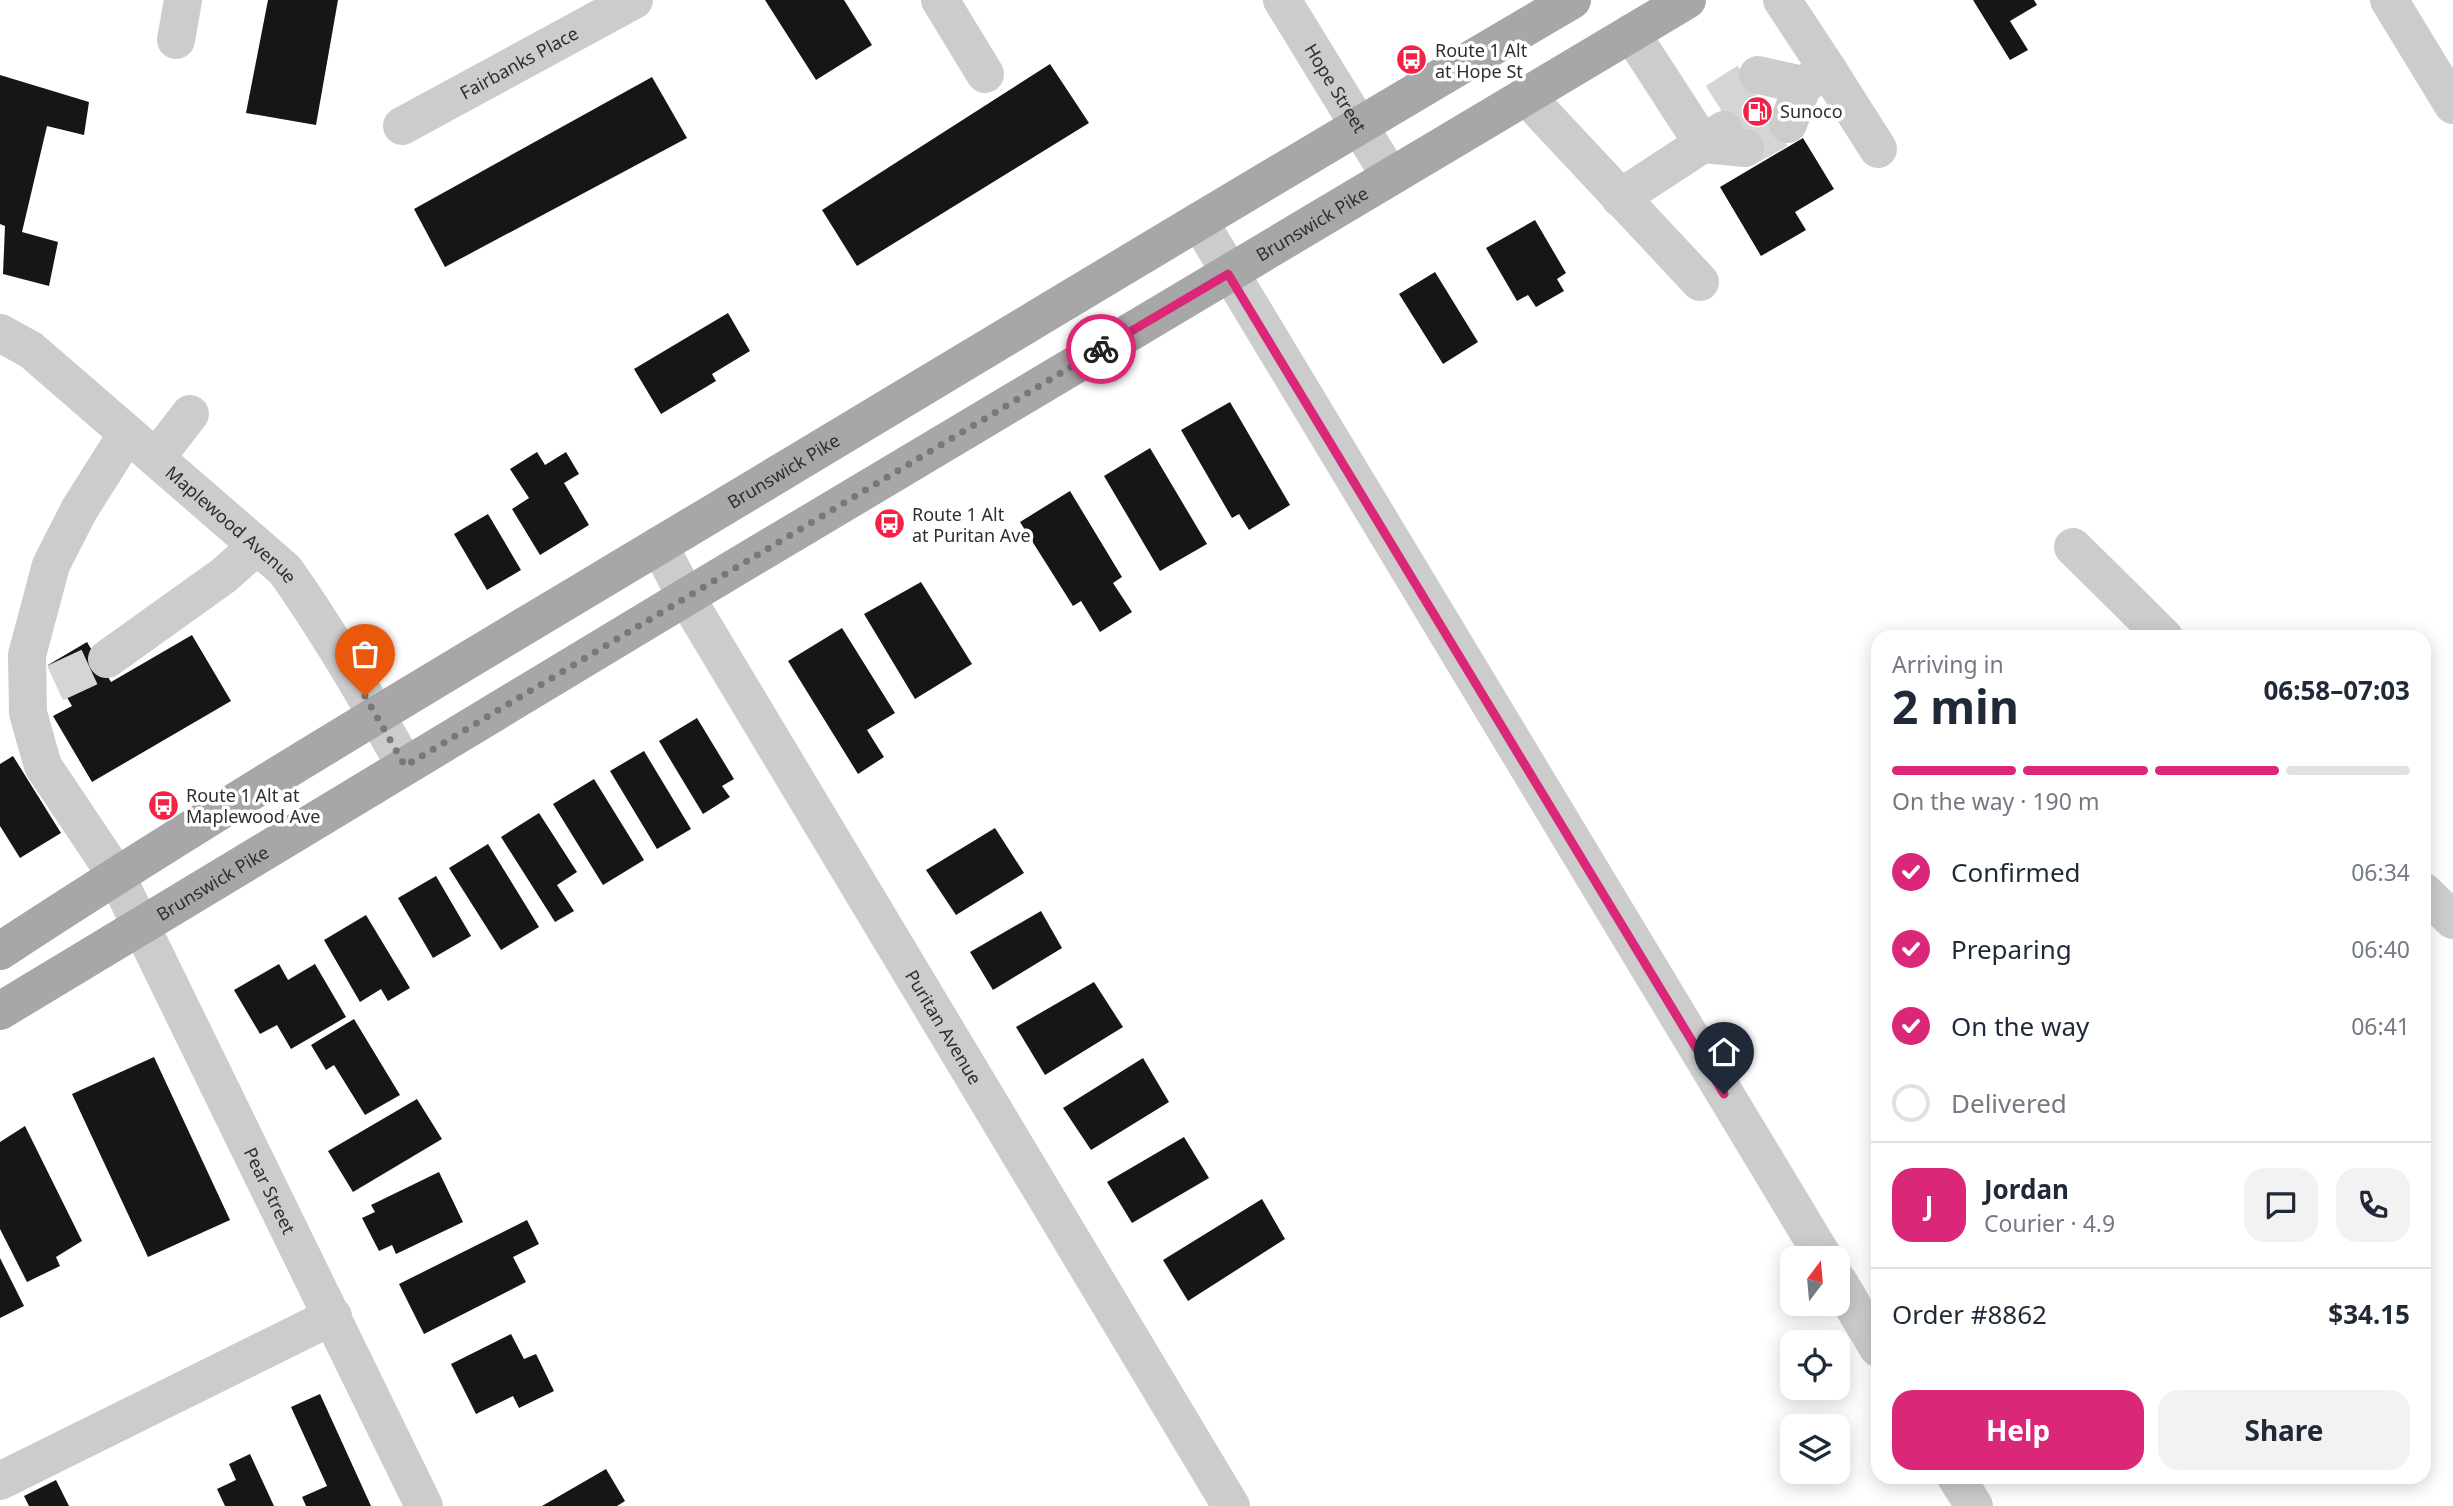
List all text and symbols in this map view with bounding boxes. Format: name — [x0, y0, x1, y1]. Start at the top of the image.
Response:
street label: Fairbanks Place — [455, 21, 582, 104]
place label: Route 1 Alt at Hope St — [1435, 38, 1528, 83]
street label: Hope Street — [1299, 39, 1373, 137]
bus stop icon: Route 1 Alt at Hope St — [1395, 43, 1429, 77]
fuel station icon: Sunoco — [1740, 94, 1774, 128]
place label: Sunoco — [1780, 99, 1843, 123]
street label: Brunswick Pike — [1251, 181, 1373, 267]
courier — [1066, 314, 1136, 384]
icon: bike — [1082, 330, 1120, 368]
street label: Brunswick Pike — [723, 428, 844, 514]
street label: Maplewood Avenue — [161, 460, 302, 588]
place label: Route 1 Alt at Puritan Ave — [912, 502, 1031, 547]
bus stop icon: Route 1 Alt at Puritan Ave — [872, 507, 906, 541]
pin — [335, 624, 395, 696]
icon: bag — [346, 635, 384, 673]
text: Arriving in — [1892, 648, 2004, 680]
text: 06:58–07:03 — [2263, 672, 2410, 708]
text: 2 min — [1892, 675, 2019, 737]
place label: Route 1 Alt at Maplewood Ave — [186, 783, 320, 828]
text: On the way · 190 m — [1892, 785, 2099, 817]
bus stop icon: Route 1 Alt at Maplewood Ave — [146, 788, 180, 822]
street label: Brunswick Pike — [152, 840, 273, 926]
icon: check — [1892, 853, 1930, 891]
text: Confirmed — [1951, 854, 2081, 890]
text: 06:34 — [2351, 856, 2410, 888]
icon: check — [1892, 930, 1930, 968]
text: Preparing — [1951, 931, 2072, 967]
text: 06:40 — [2351, 933, 2410, 965]
street label: Puritan Avenue — [900, 965, 987, 1089]
icon: check — [1892, 1007, 1930, 1045]
text: On the way — [1951, 1008, 2089, 1044]
text: 06:41 — [2351, 1010, 2410, 1042]
pin — [1694, 1022, 1754, 1094]
icon: home — [1705, 1033, 1743, 1071]
text: Delivered — [1951, 1085, 2067, 1121]
street label: Pear Street — [239, 1143, 301, 1238]
button: chat — [2244, 1168, 2318, 1242]
button: phone — [2336, 1168, 2410, 1242]
text: Jordan — [1984, 1171, 2069, 1207]
text: J — [1925, 1187, 1933, 1223]
text: Courier · 4.9 — [1984, 1207, 2115, 1239]
north arrow — [1780, 1246, 1850, 1316]
map controls — [1780, 1246, 1850, 1484]
text: Order #8862 — [1892, 1296, 2047, 1332]
text: $34.15 — [2328, 1296, 2410, 1332]
button: locate — [1780, 1330, 1850, 1400]
button: Help — [1892, 1390, 2144, 1470]
button: Share — [2158, 1390, 2410, 1470]
button: layers — [1780, 1414, 1850, 1484]

